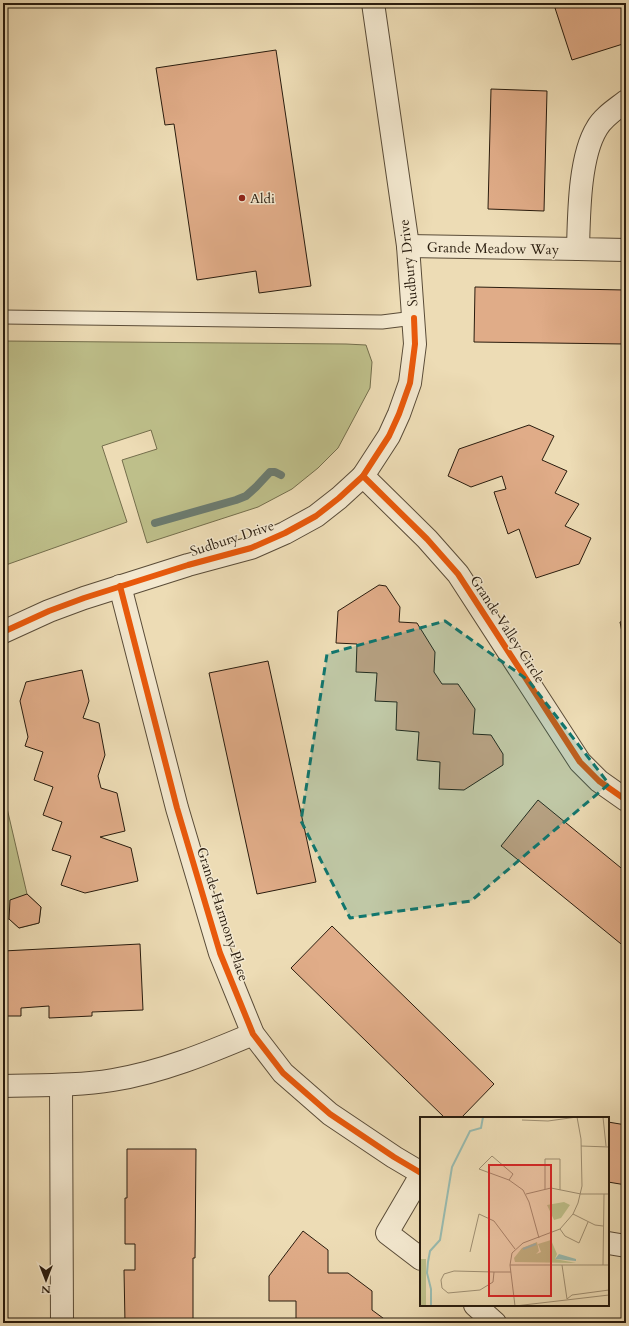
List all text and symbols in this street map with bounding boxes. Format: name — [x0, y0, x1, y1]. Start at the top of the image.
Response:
place label: Aldi — [250, 189, 275, 208]
marker: Aldi — [237, 193, 247, 203]
street label: Sudbury Drive — [394, 218, 423, 307]
street label: Grande Meadow Way — [427, 238, 560, 259]
street label: Sudbury Drive — [188, 516, 277, 561]
street label: Grande Valley Circle — [466, 572, 550, 687]
street label: Grande Harmony Place — [192, 845, 253, 984]
inset map — [420, 1117, 609, 1306]
north arrow — [26, 1260, 66, 1300]
text: N — [41, 1282, 51, 1297]

